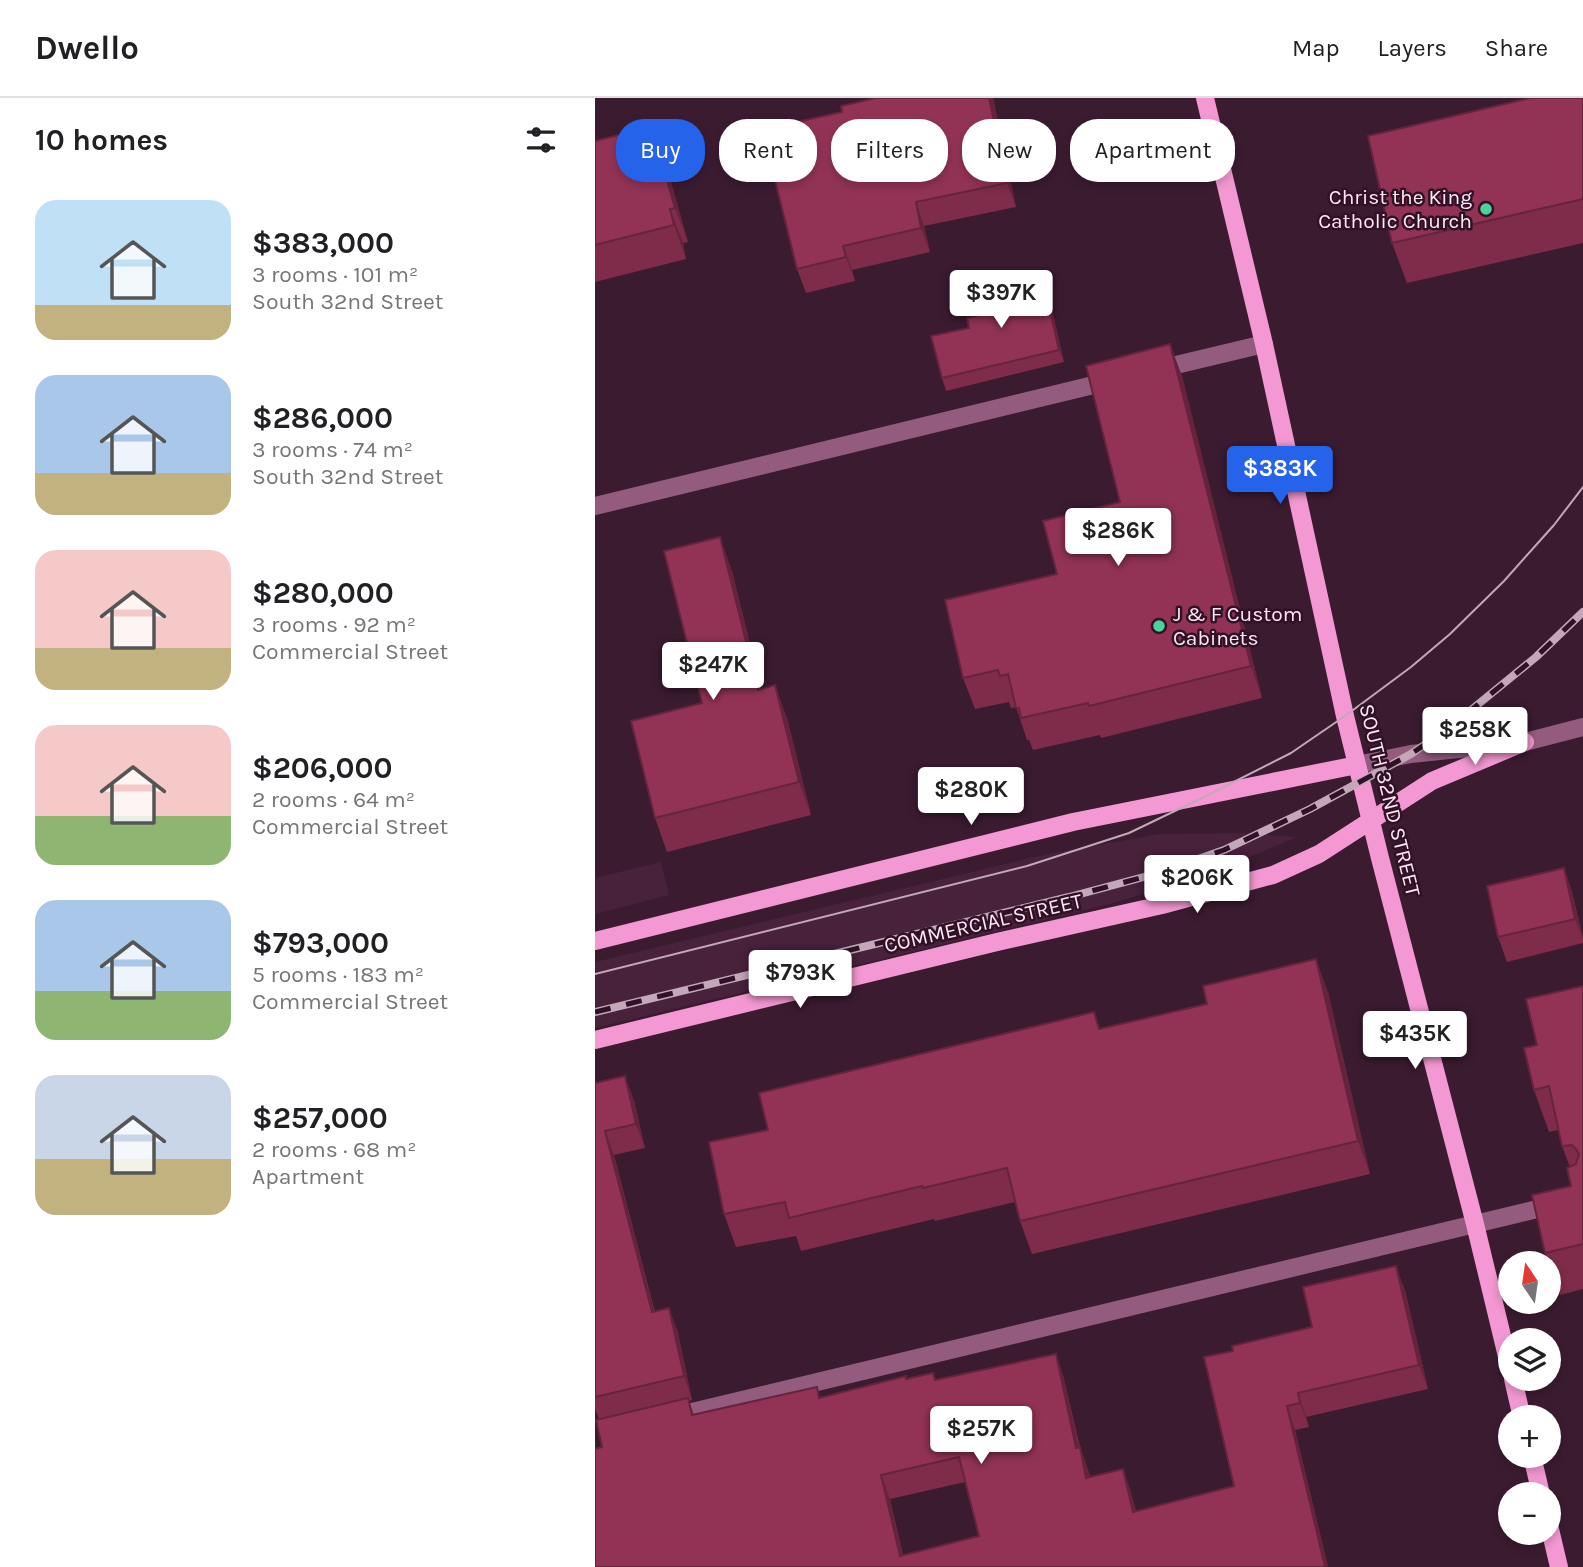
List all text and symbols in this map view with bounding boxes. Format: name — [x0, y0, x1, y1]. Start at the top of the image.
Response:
text: Dwello — [35, 29, 139, 67]
text: Map — [1292, 34, 1340, 62]
text: Layers — [1378, 34, 1447, 62]
text: Share — [1485, 34, 1548, 62]
chip: Buy — [616, 119, 705, 182]
chip: Rent — [719, 119, 817, 182]
chip: Filters — [831, 119, 948, 182]
chip: New — [962, 119, 1056, 182]
chip: Apartment — [1070, 119, 1235, 182]
icon: filters — [522, 121, 560, 159]
text: 10 homes — [35, 122, 168, 158]
place label: Christ the King Catholic Church — [1318, 185, 1472, 233]
marker: Christ the King Catholic Church — [1478, 201, 1494, 217]
text: $383,000 — [252, 225, 394, 261]
icon: home — [91, 228, 175, 312]
text: 3 rooms · 101 m² — [252, 261, 418, 288]
pin: $397K — [952, 271, 1050, 330]
text: $397K — [966, 279, 1036, 306]
text: South 32nd Street — [252, 288, 443, 315]
text: $286,000 — [252, 400, 393, 436]
icon: home — [91, 403, 175, 487]
text: 3 rooms · 74 m² — [252, 436, 413, 463]
pin: $383K — [1231, 446, 1329, 506]
text: $383K — [1243, 455, 1317, 482]
text: South 32nd Street — [252, 463, 443, 490]
pin: $286K — [1069, 508, 1167, 568]
text: $286K — [1081, 517, 1155, 544]
text: $280,000 — [252, 575, 394, 611]
icon: home — [91, 578, 175, 662]
place label: J & F Custom Cabinets — [1173, 602, 1302, 650]
text: 3 rooms · 92 m² — [252, 611, 416, 638]
marker: J & F Custom Cabinets — [1151, 618, 1167, 634]
text: Commercial Street — [252, 638, 448, 665]
pin: $247K — [664, 642, 762, 702]
text: $247K — [678, 651, 748, 678]
street label: SOUTH 32ND STREET — [1354, 701, 1426, 899]
pin: $258K — [1426, 708, 1524, 767]
text: $258K — [1438, 716, 1512, 743]
text: $206,000 — [252, 750, 393, 786]
icon: home — [91, 753, 175, 837]
pin: $280K — [922, 768, 1020, 827]
text: $280K — [934, 776, 1008, 803]
text: 2 rooms · 64 m² — [252, 786, 415, 813]
text: Commercial Street — [252, 813, 448, 840]
pin: $206K — [1148, 856, 1246, 915]
text: $206K — [1160, 864, 1234, 891]
street label: COMMERCIAL STREET — [882, 888, 1085, 957]
text: $793,000 — [252, 925, 389, 961]
icon: home — [91, 928, 175, 1012]
pin: $793K — [751, 950, 849, 1010]
text: $793K — [765, 959, 835, 986]
text: 5 rooms · 183 m² — [252, 961, 424, 988]
text: Commercial Street — [252, 988, 448, 1015]
pin: $435K — [1366, 1012, 1464, 1071]
text: $435K — [1379, 1020, 1451, 1047]
text: $257,000 — [252, 1100, 388, 1136]
icon: home — [91, 1103, 175, 1187]
text: 2 rooms · 68 m² — [252, 1136, 416, 1163]
text: Apartment — [252, 1163, 364, 1190]
north arrow — [1498, 1251, 1561, 1314]
map controls — [1498, 1251, 1561, 1545]
button: layers — [1498, 1328, 1561, 1391]
button: + — [1498, 1405, 1561, 1468]
pin: $257K — [932, 1406, 1030, 1466]
text: $257K — [946, 1415, 1016, 1442]
button: − — [1498, 1482, 1561, 1545]

